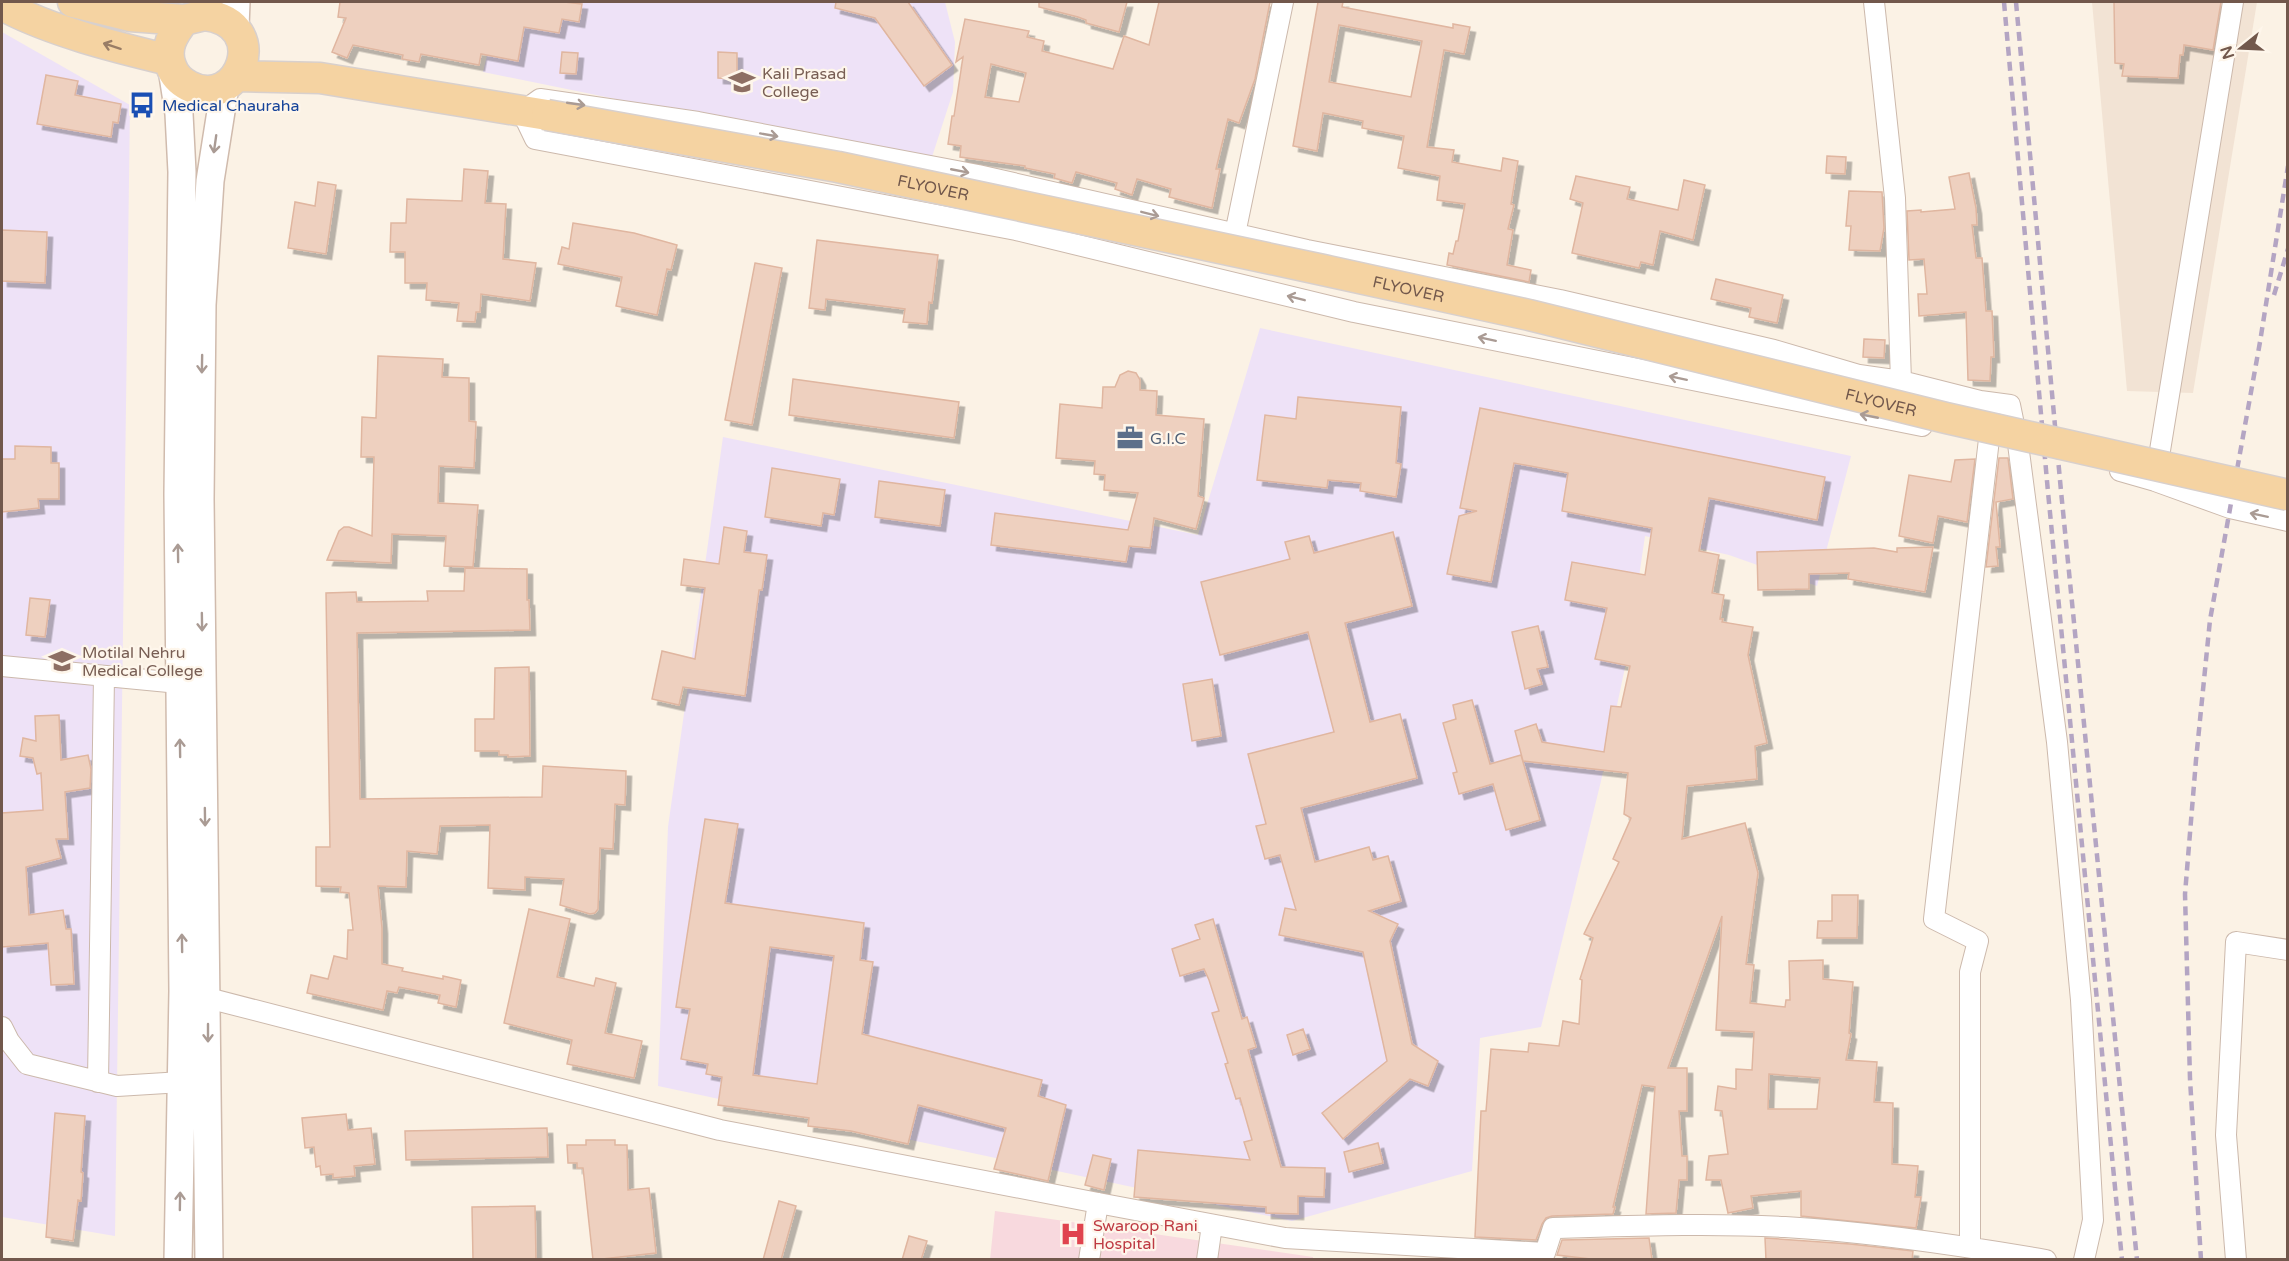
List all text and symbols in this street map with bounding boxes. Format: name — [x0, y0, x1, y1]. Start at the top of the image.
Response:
north arrow — [2211, 18, 2271, 78]
one-way arrow — [103, 39, 122, 50]
text: N — [2216, 43, 2239, 62]
place label: Kali Prasad College — [762, 64, 846, 102]
school or university icon: Kali Prasad College — [727, 67, 757, 97]
bus stop icon: Medical Chauraha — [127, 90, 157, 120]
place label: Medical Chauraha — [162, 96, 299, 116]
one-way arrow — [566, 99, 585, 110]
one-way arrow — [758, 130, 778, 141]
one-way arrow — [210, 134, 221, 153]
one-way arrow — [950, 166, 970, 177]
street label: FLYOVER — [895, 171, 971, 206]
one-way arrow — [1141, 208, 1160, 220]
street label: FLYOVER — [1371, 272, 1446, 307]
one-way arrow — [1287, 292, 1307, 303]
one-way arrow — [1478, 333, 1497, 344]
one-way arrow — [196, 353, 207, 373]
one-way arrow — [1669, 372, 1688, 383]
street label: FLYOVER — [1843, 385, 1919, 421]
one-way arrow — [1860, 410, 1880, 421]
office icon: G.I.C — [1115, 423, 1145, 453]
place label: G.I.C — [1150, 429, 1186, 449]
one-way arrow — [2250, 508, 2269, 520]
one-way arrow — [172, 544, 184, 564]
one-way arrow — [196, 611, 207, 631]
place label: Motilal Nehru Medical College — [82, 643, 203, 681]
school or university icon: Motilal Nehru Medical College — [47, 646, 77, 676]
one-way arrow — [174, 739, 186, 759]
one-way arrow — [199, 806, 211, 826]
one-way arrow — [177, 934, 188, 954]
one-way arrow — [202, 1022, 214, 1042]
one-way arrow — [174, 1192, 185, 1212]
place label: Swaroop Rani Hospital — [1093, 1216, 1198, 1254]
hospital icon: Swaroop Rani Hospital — [1058, 1219, 1088, 1249]

